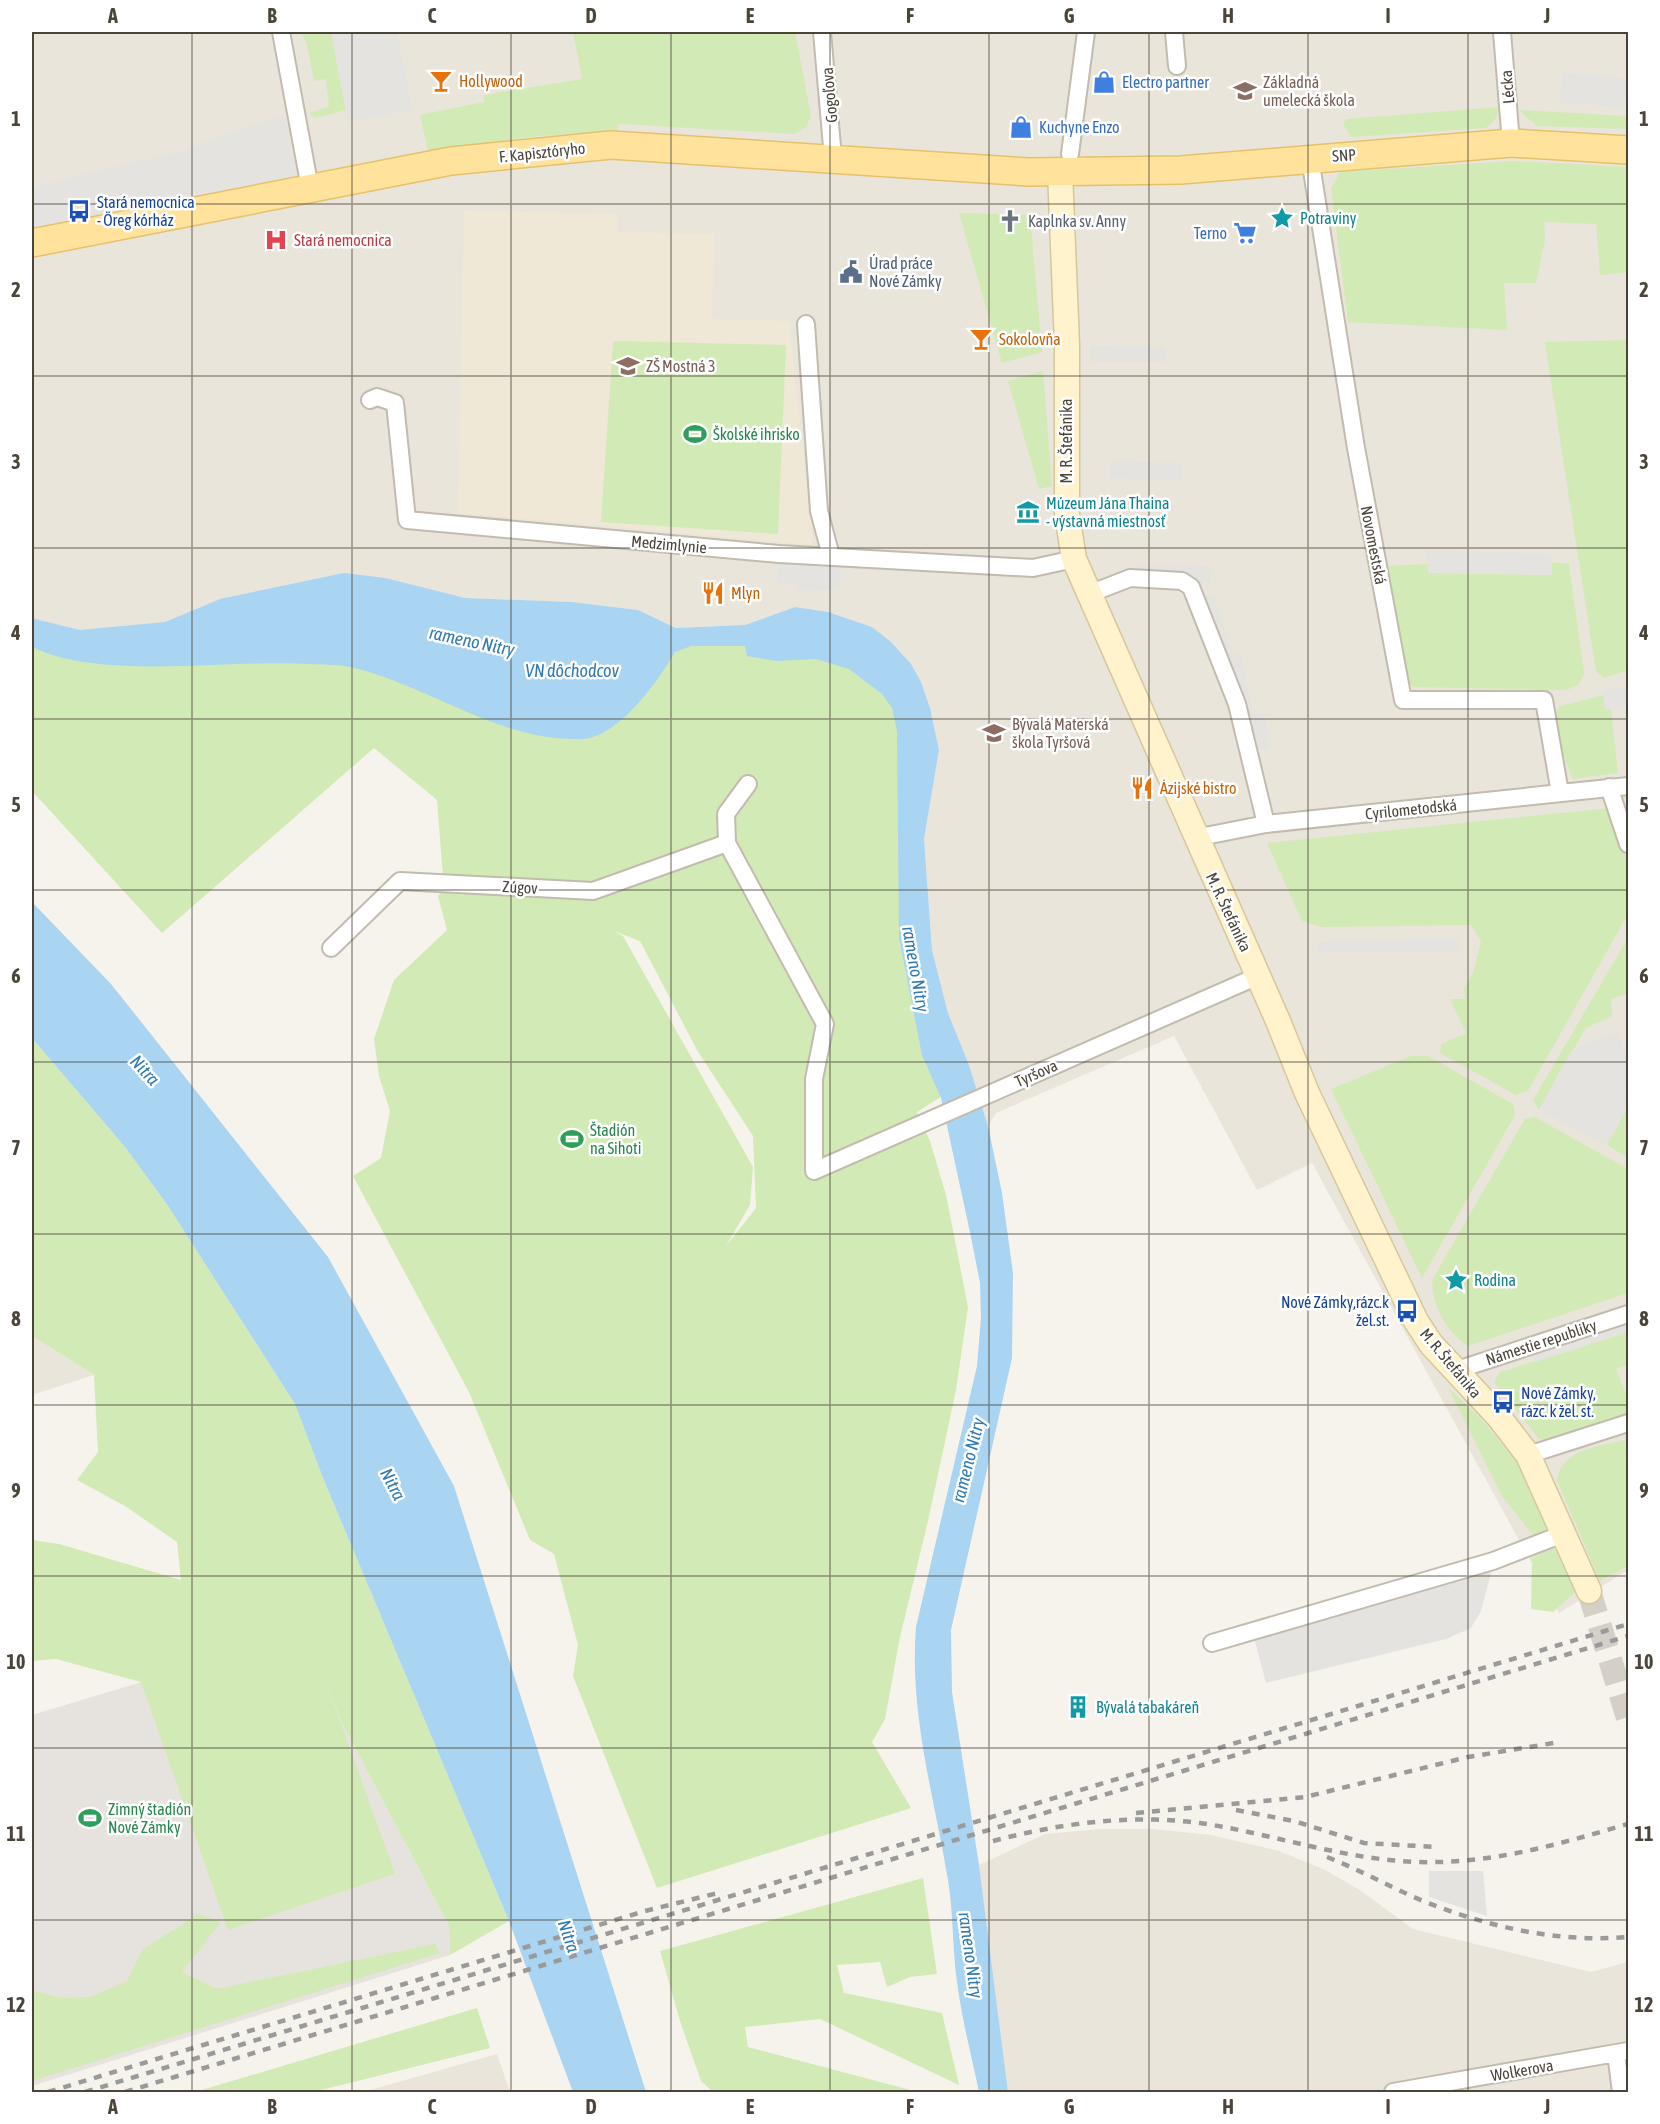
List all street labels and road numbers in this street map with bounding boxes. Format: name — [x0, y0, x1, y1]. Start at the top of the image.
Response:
street label: Gogoľova — [818, 66, 841, 123]
street label: Lécka — [1497, 69, 1517, 105]
street label: F. Kapisztóryho — [498, 139, 586, 166]
street label: SNP — [1331, 145, 1357, 165]
street label: M. R. Štefánika — [1057, 398, 1075, 484]
street label: Novomestská — [1358, 504, 1390, 586]
street label: Medzimlynie — [630, 532, 708, 557]
street label: Cyrilometodská — [1364, 795, 1458, 824]
street label: M. R. Štefánika — [1203, 870, 1255, 954]
street label: Zúgov — [502, 877, 539, 898]
street label: Tyršova — [1012, 1056, 1060, 1091]
street label: Námestie republiky — [1483, 1315, 1599, 1369]
street label: M. R. Štefánika — [1417, 1325, 1485, 1401]
street label: Wolkerova — [1490, 2056, 1554, 2084]

